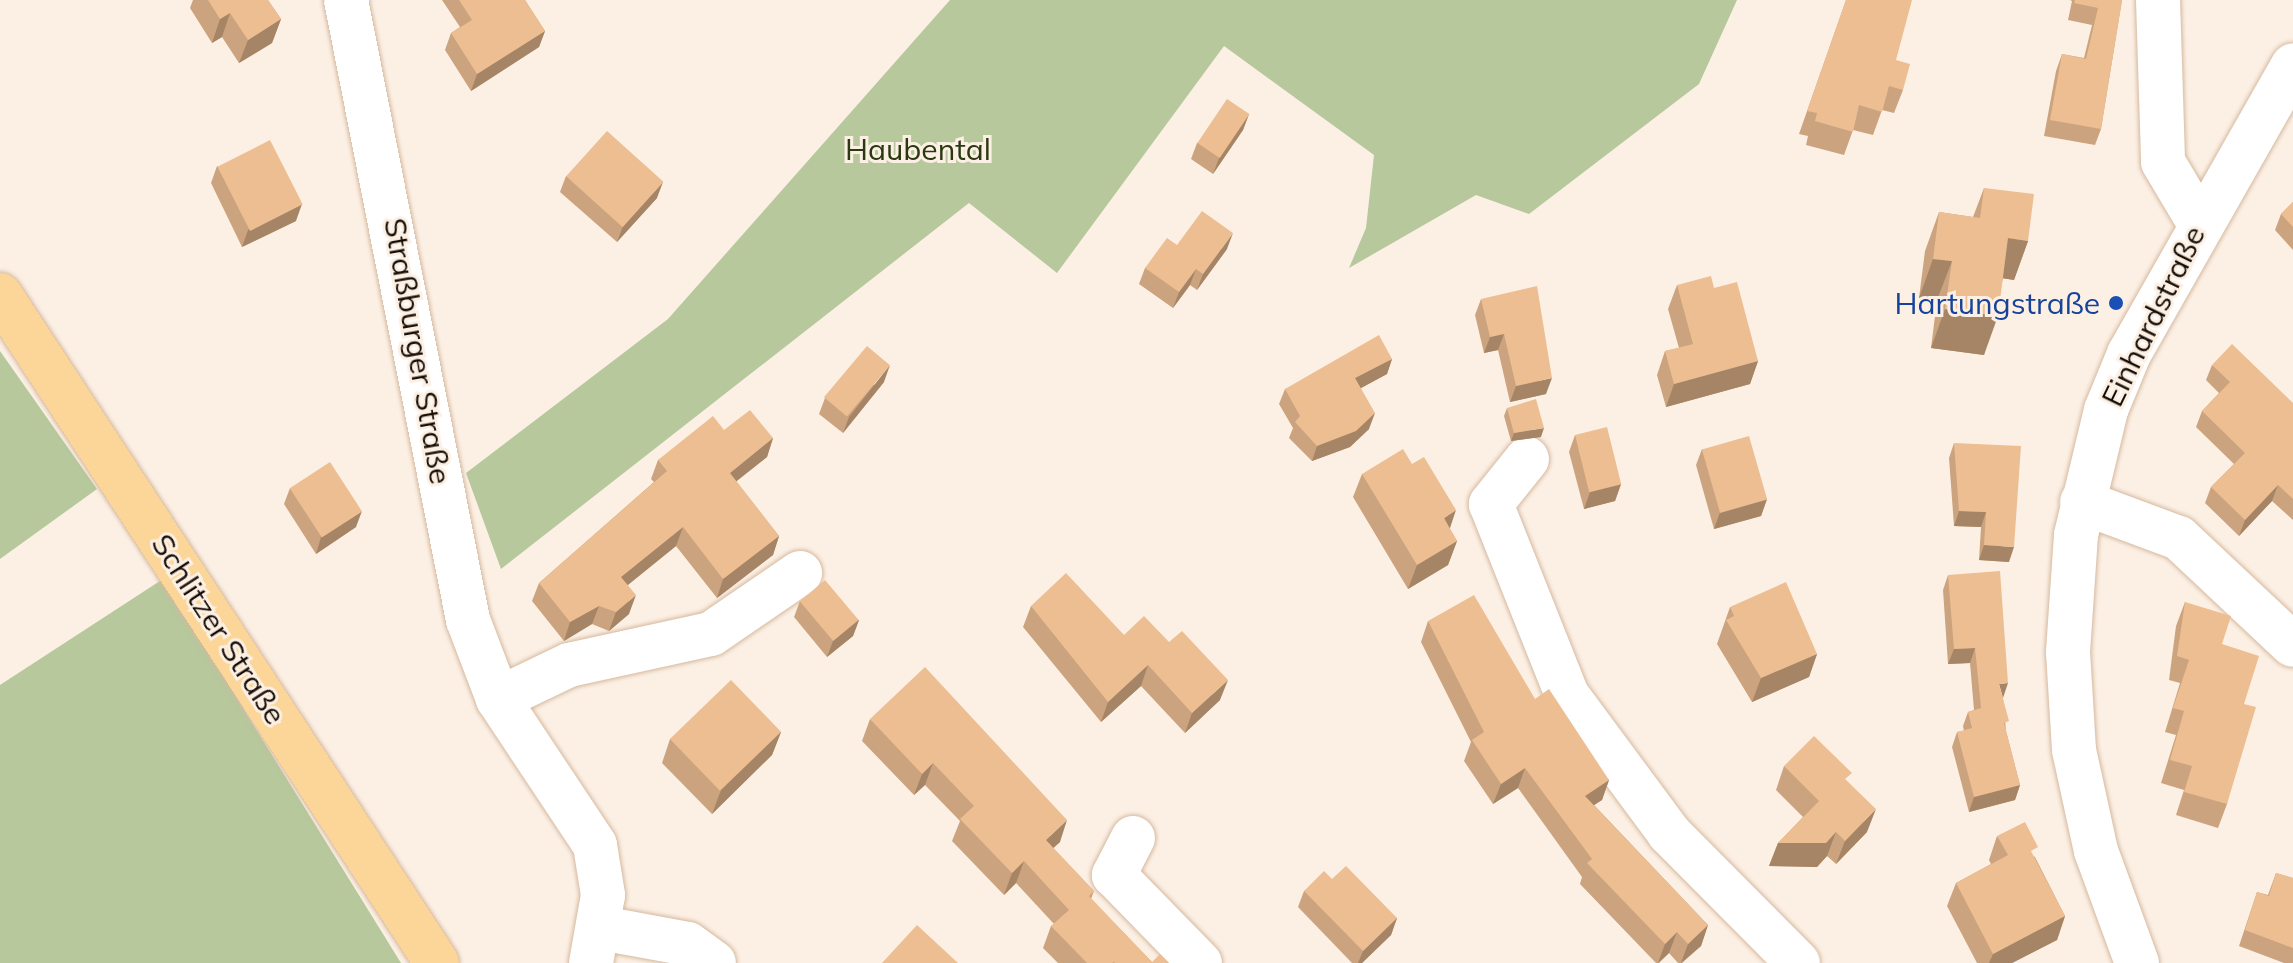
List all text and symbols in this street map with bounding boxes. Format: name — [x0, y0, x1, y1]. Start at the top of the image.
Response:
park label: Haubental — [845, 131, 991, 167]
street label: Straßburger Straße — [377, 215, 459, 487]
street label: Einhardstraße — [2094, 220, 2212, 412]
place label: Hartungstraße — [1895, 285, 2100, 321]
marker: Hartungstraße — [2107, 294, 2125, 312]
street label: Schlitzer Straße — [144, 527, 294, 731]

